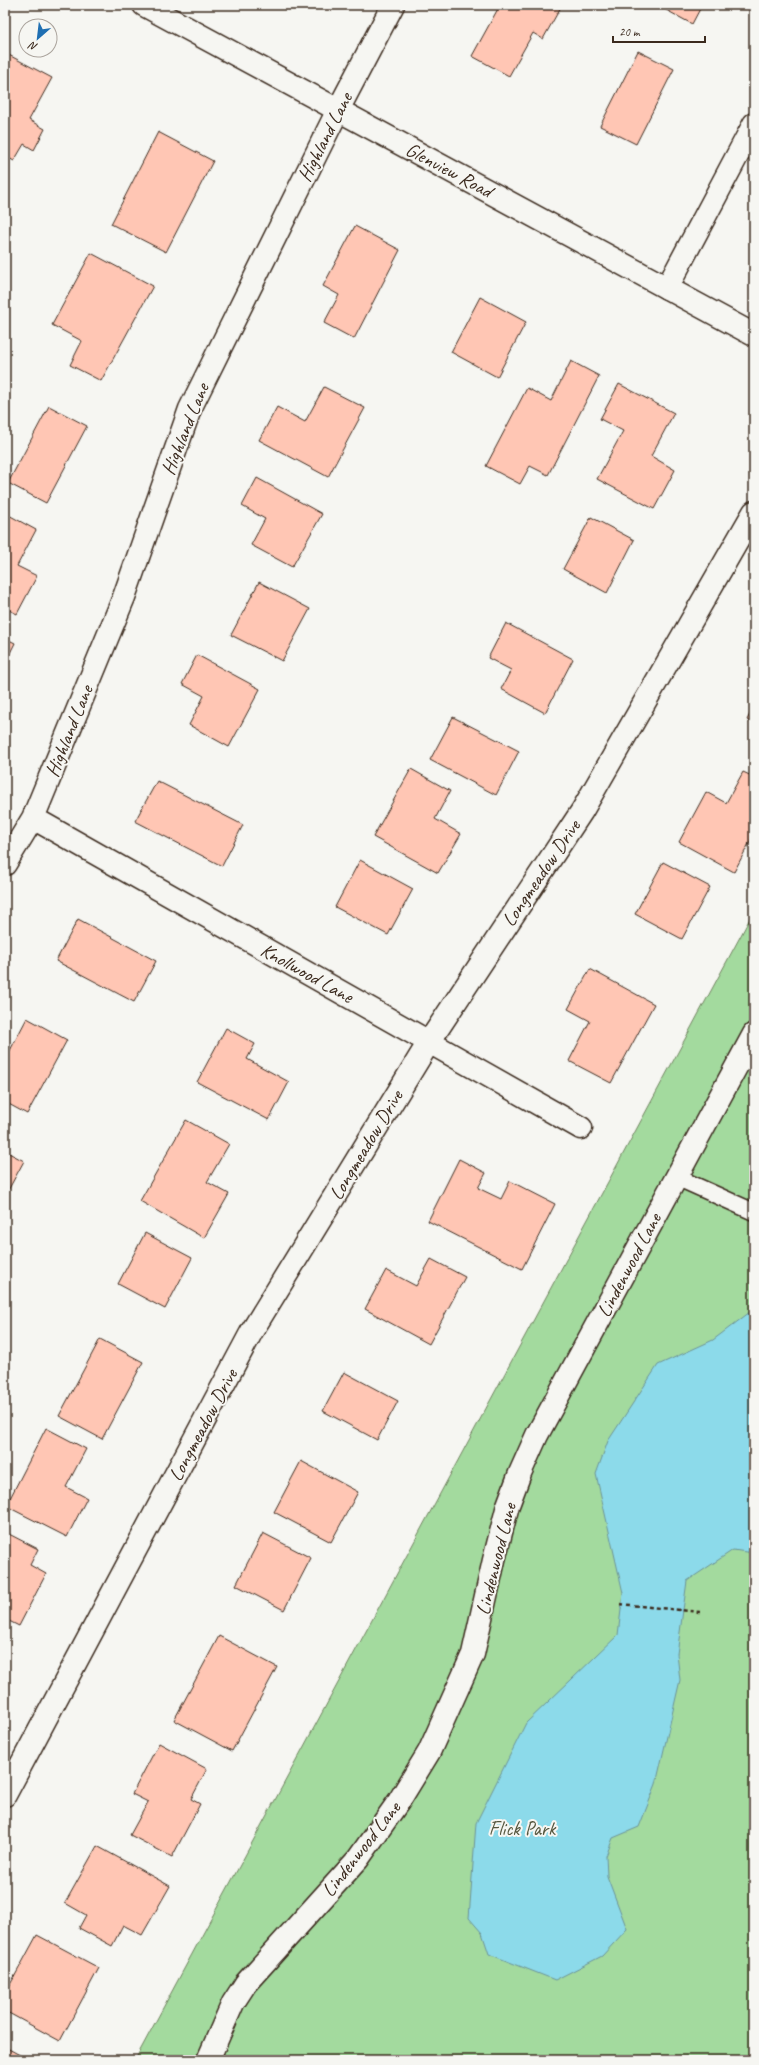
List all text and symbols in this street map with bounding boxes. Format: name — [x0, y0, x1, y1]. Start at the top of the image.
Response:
north arrow — [18, 18, 58, 58]
scale bar — [613, 18, 705, 44]
text: 20 m — [619, 24, 641, 40]
text: N — [25, 38, 40, 55]
street label: Highland Lane — [292, 87, 359, 186]
street label: Glenview Road — [401, 137, 499, 205]
street label: Highland Lane — [155, 378, 215, 479]
street label: Highland Lane — [39, 680, 99, 781]
street label: Longmeadow Drive — [496, 814, 587, 931]
street label: Knollwood Lane — [256, 937, 359, 1009]
street label: Longmeadow Drive — [324, 1084, 409, 1204]
street label: Lindenwood Lane — [591, 1207, 668, 1321]
street label: Longmeadow Drive — [163, 1363, 244, 1485]
street label: Lindenwood Lane — [470, 1499, 522, 1617]
street label: Lindenwood Lane — [316, 1795, 407, 1902]
park label: Flick Park — [489, 1816, 557, 1841]

